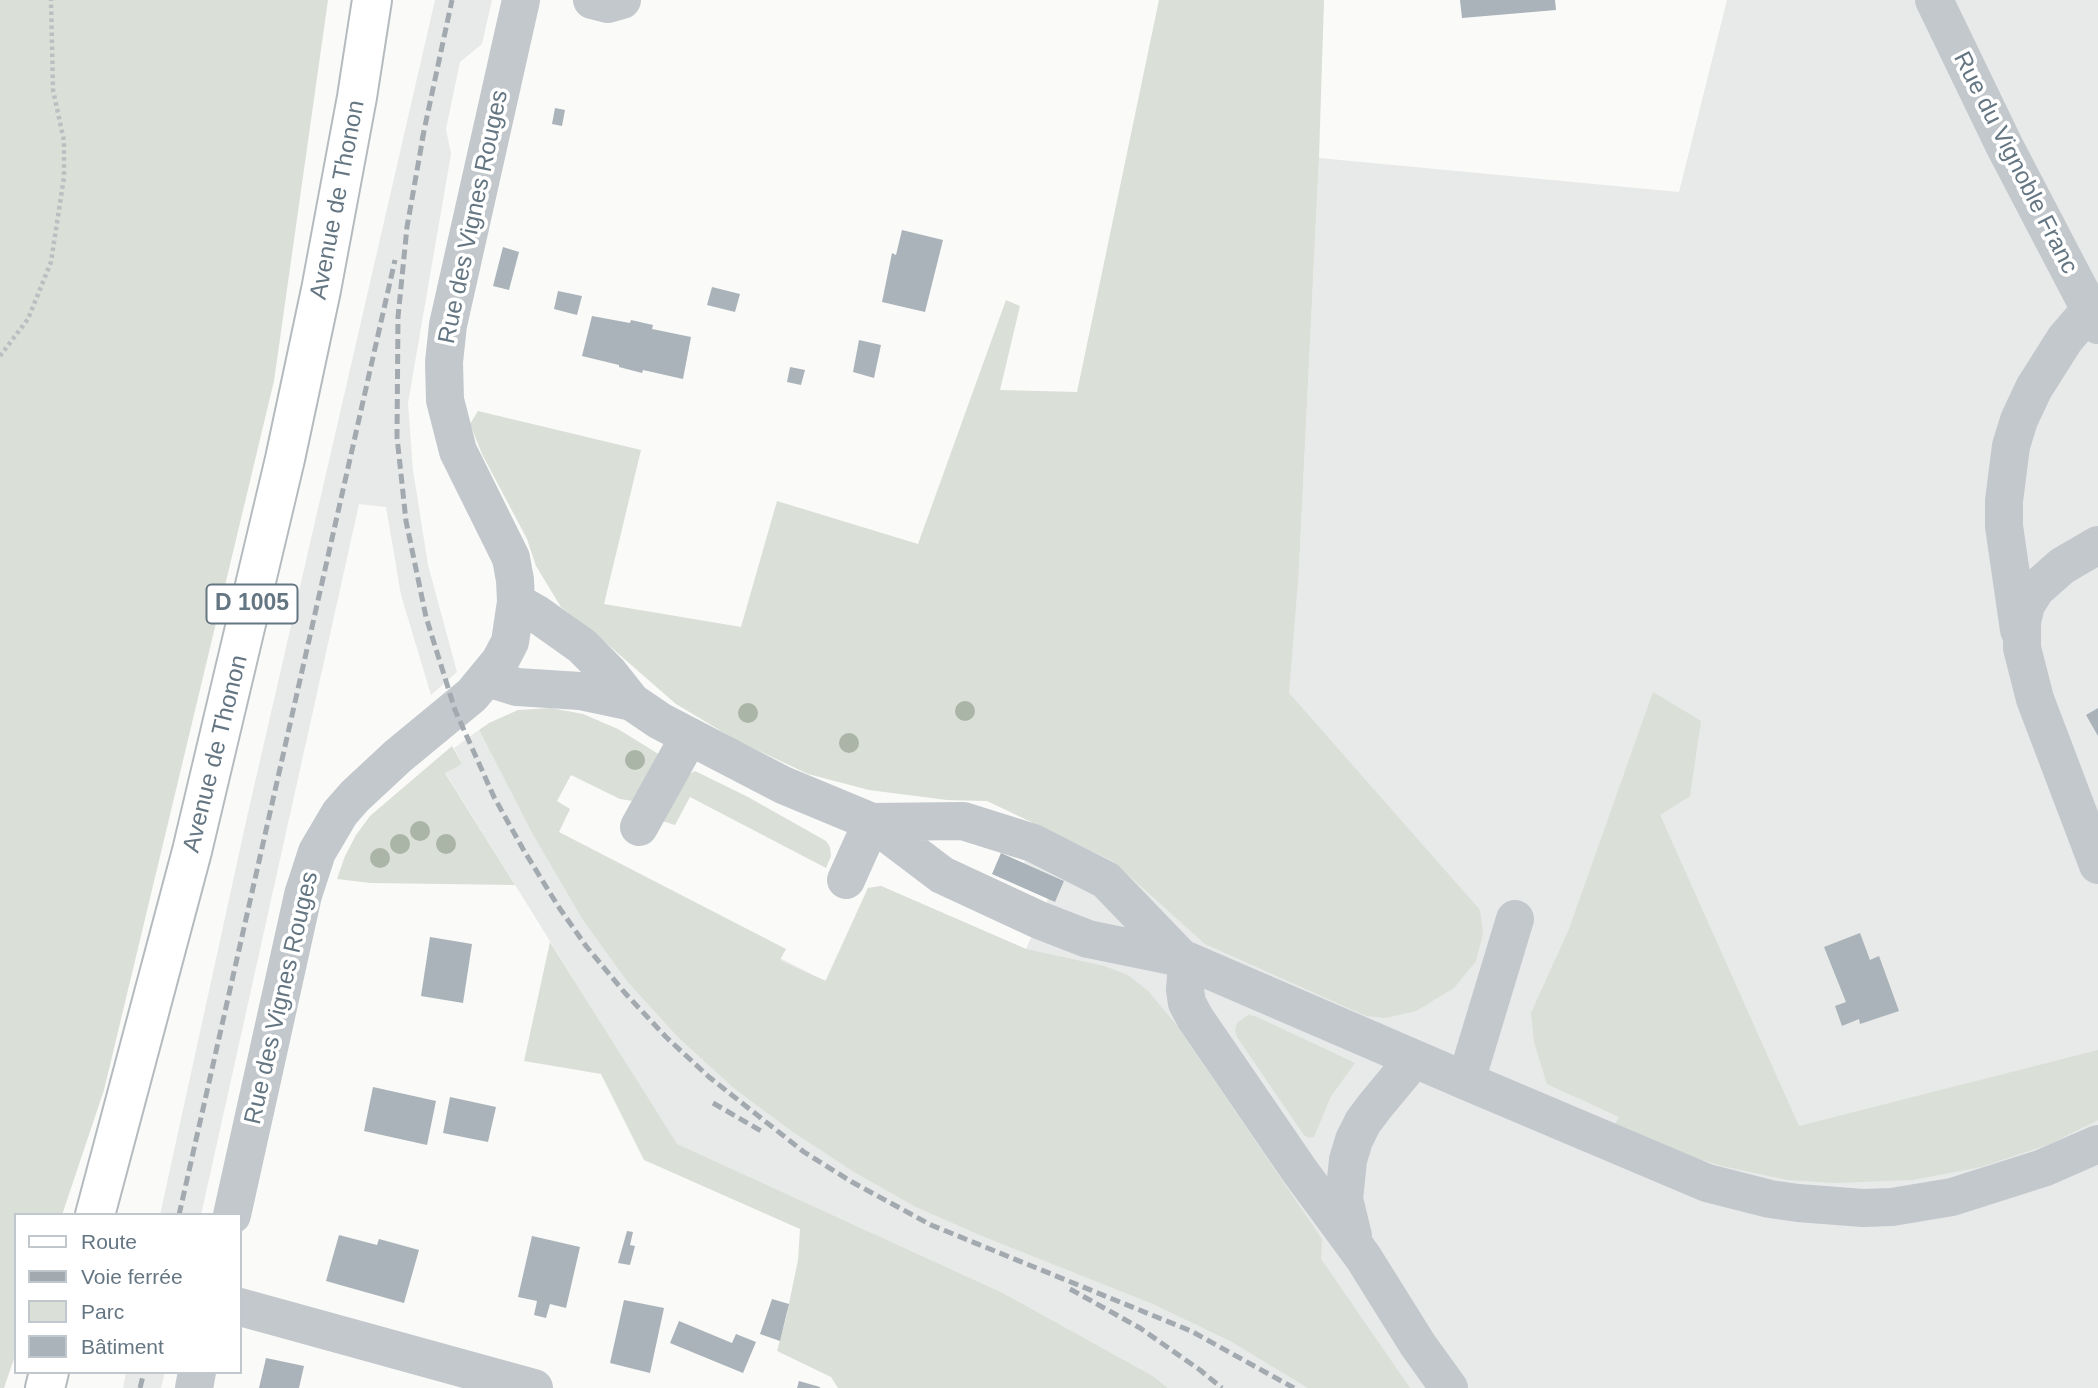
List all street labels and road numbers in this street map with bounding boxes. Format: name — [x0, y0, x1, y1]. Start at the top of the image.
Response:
street label: Rue du Vignoble Franc — [1947, 47, 2083, 279]
street label: Rue des Vignes Rouges — [433, 88, 515, 346]
street label: Avenue de Thonon — [305, 98, 371, 302]
road number: D 1005 — [206, 584, 298, 624]
street label: Avenue de Thonon — [178, 652, 254, 856]
street label: Rue des Vignes Rouges — [239, 869, 325, 1127]

